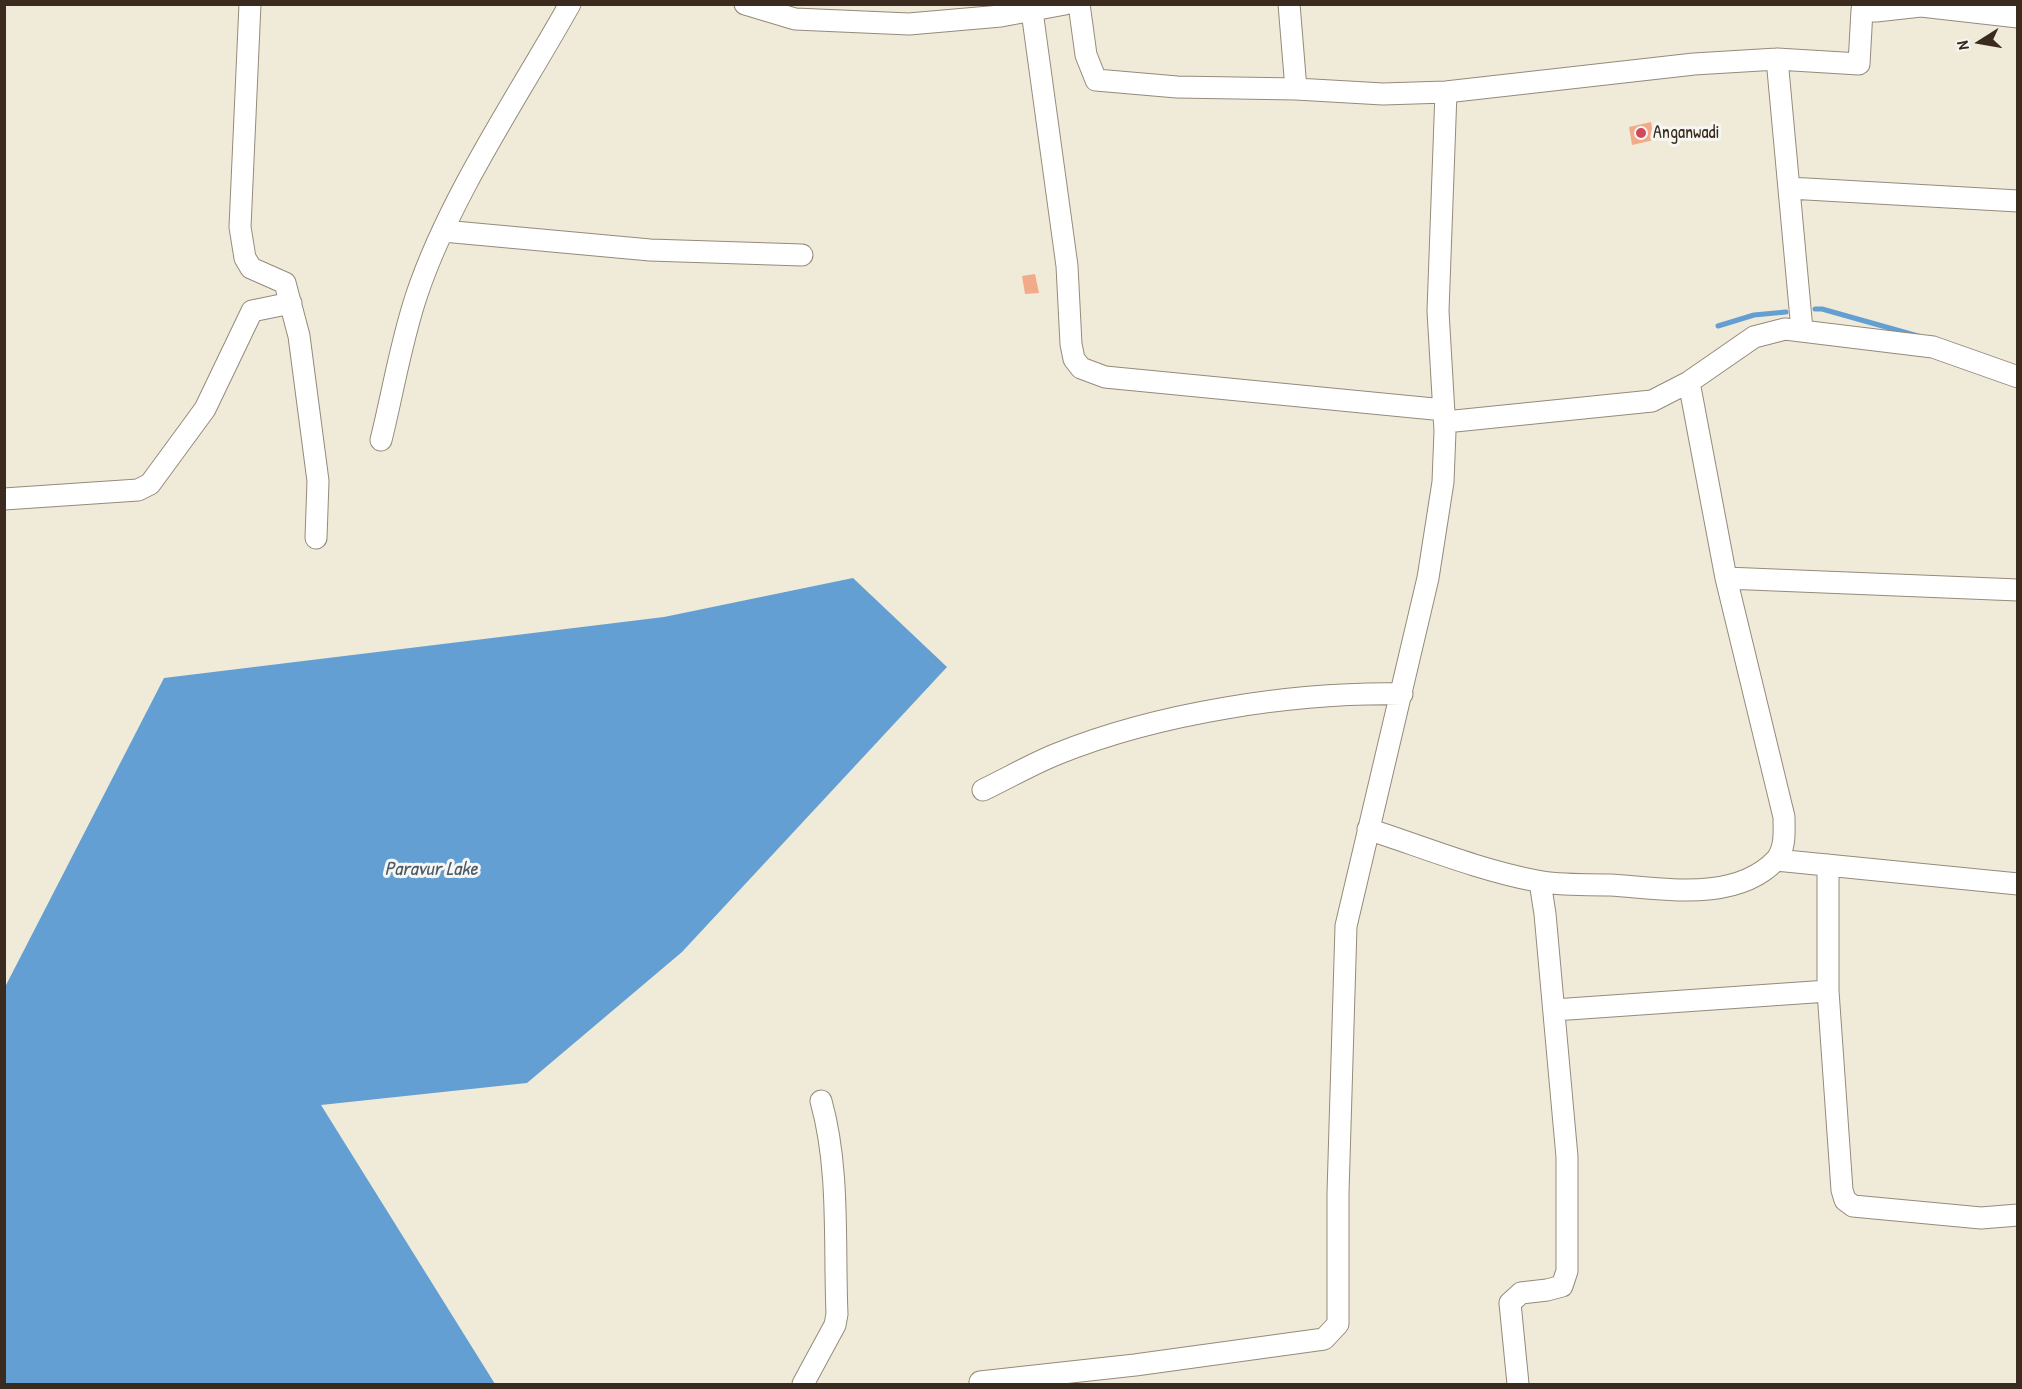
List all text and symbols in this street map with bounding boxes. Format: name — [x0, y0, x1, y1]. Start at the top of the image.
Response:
north arrow — [1950, 12, 2010, 72]
text: N — [1951, 39, 1974, 52]
place label: Anganwadi — [1653, 122, 1720, 144]
marker: Anganwadi — [1634, 126, 1648, 140]
water label: Paravur Lake — [385, 858, 477, 882]

